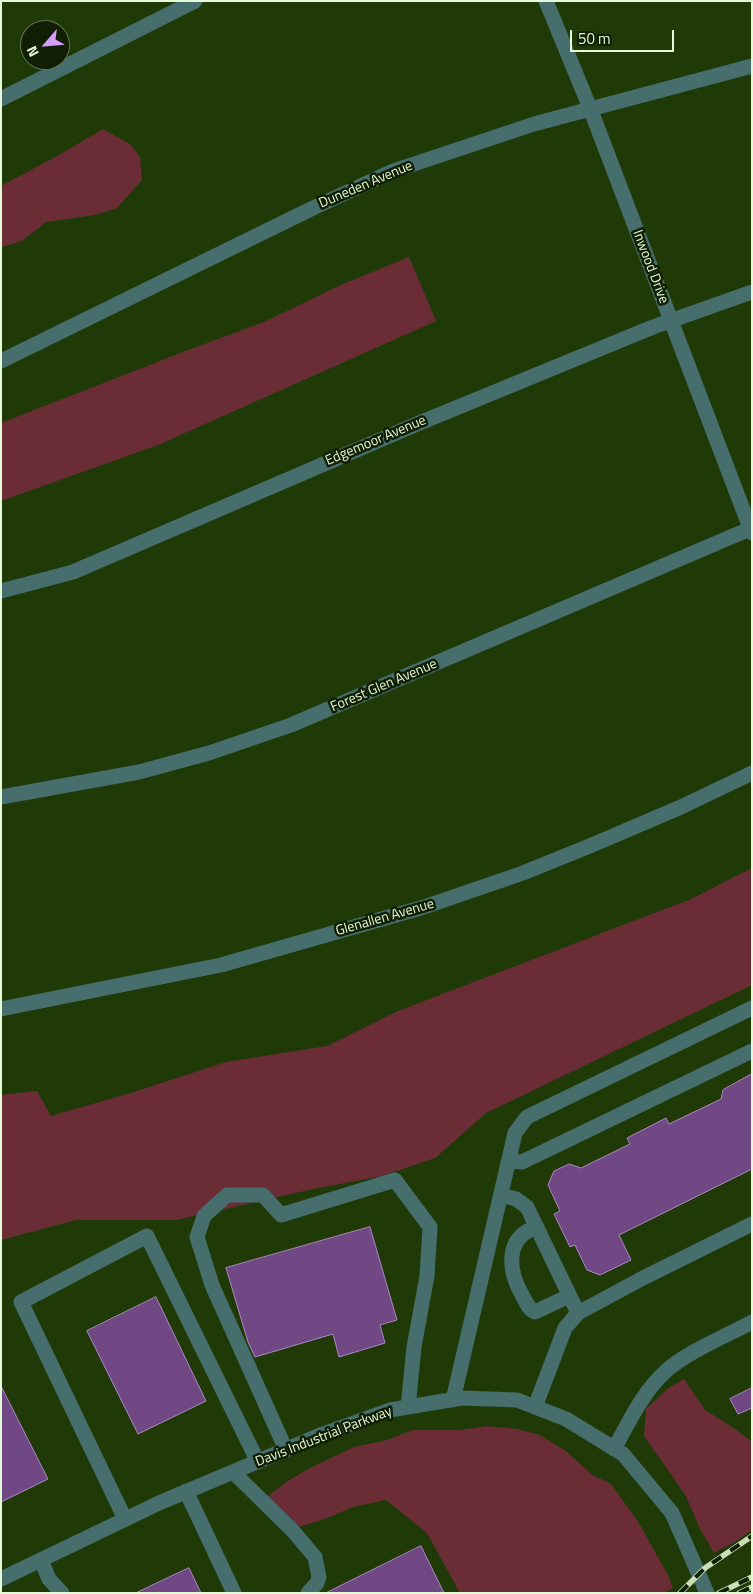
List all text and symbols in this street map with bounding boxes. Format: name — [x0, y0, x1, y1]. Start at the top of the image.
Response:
north arrow — [20, 20, 70, 70]
scale bar — [573, 20, 677, 52]
text: 50 m — [578, 27, 611, 50]
text: N — [21, 43, 44, 61]
street label: Duneden Avenue — [317, 158, 415, 212]
street label: Inwood Drive — [628, 228, 672, 306]
street label: Edgemoor Avenue — [323, 412, 429, 470]
street label: Forest Glen Avenue — [328, 656, 440, 716]
street label: Glenallen Avenue — [334, 896, 436, 940]
street label: Davis Industrial Parkway — [253, 1403, 395, 1471]

